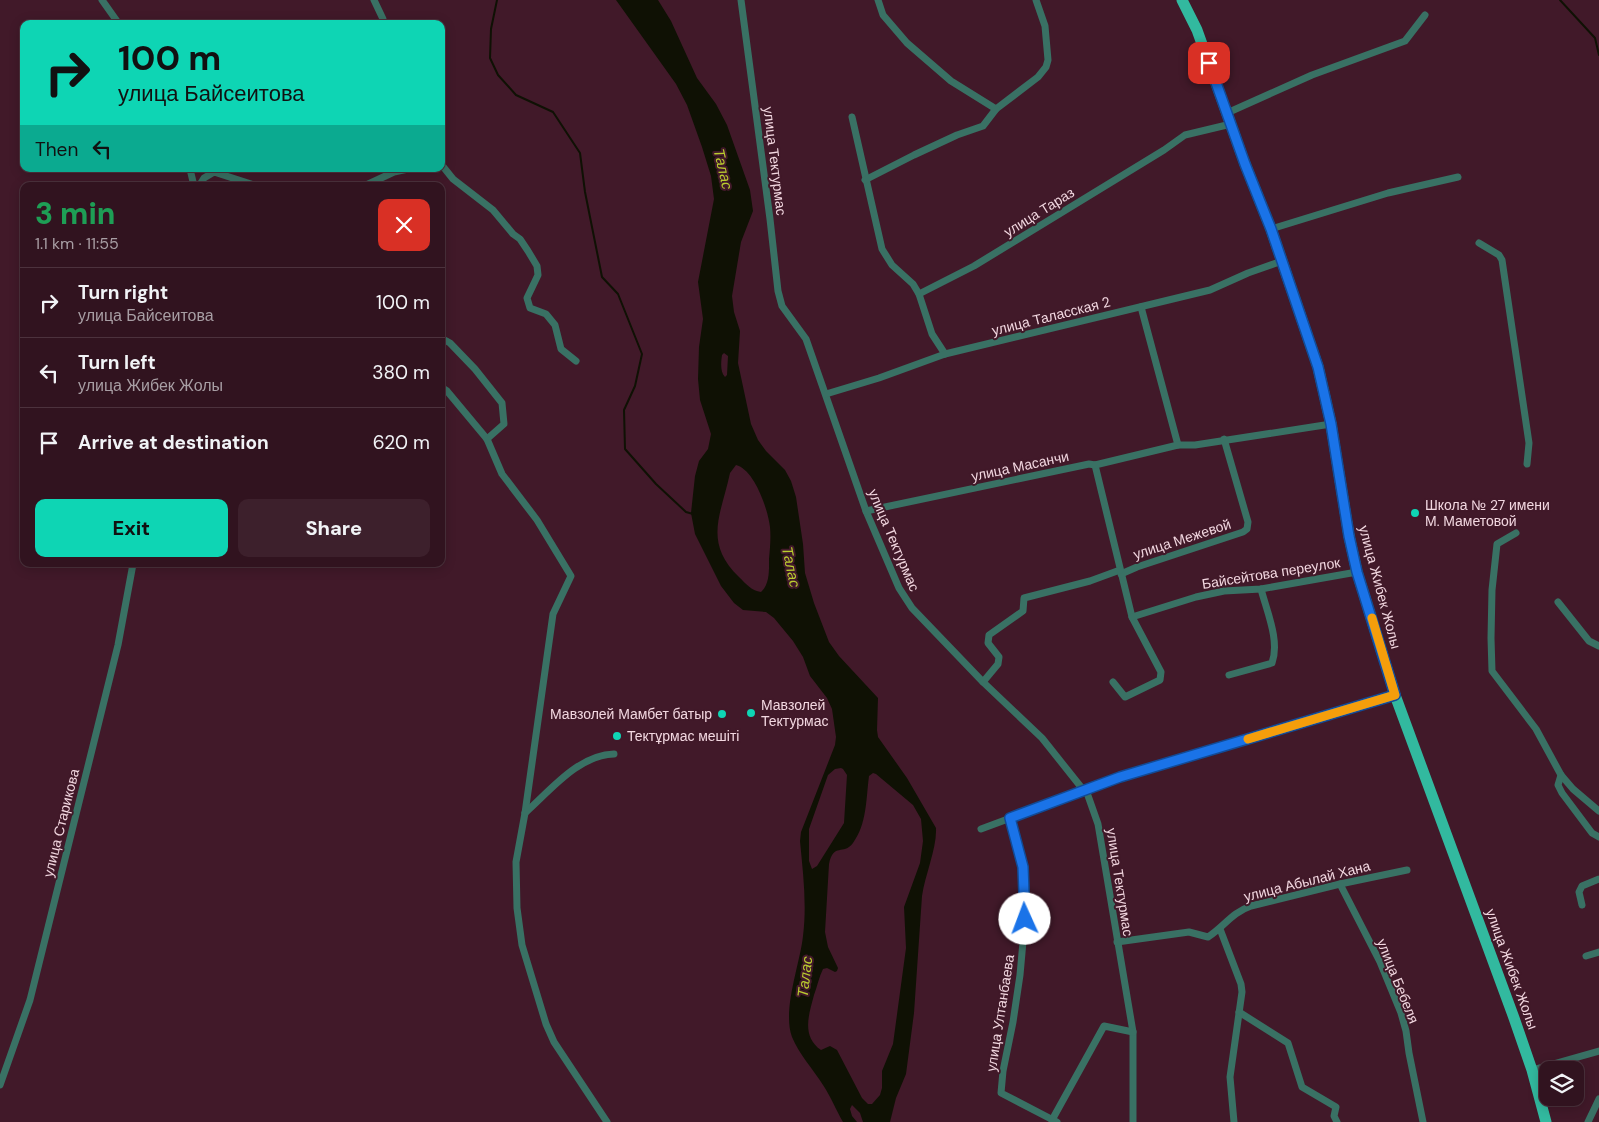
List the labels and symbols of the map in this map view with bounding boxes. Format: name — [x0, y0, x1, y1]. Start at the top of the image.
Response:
pin — [1188, 42, 1230, 84]
street label: улица Тектурмас — [759, 105, 791, 217]
water label: Талас — [709, 147, 738, 192]
street label: улица Тараз — [1000, 183, 1078, 241]
street label: улица Таласская 2 — [990, 293, 1112, 339]
street label: улица Масанчи — [969, 447, 1071, 485]
street label: улица Тектурмас — [864, 486, 924, 594]
place label: Школа № 27 имени М. Маметовой — [1425, 496, 1550, 530]
marker: Школа № 27 имени М. Маметовой — [1409, 507, 1421, 519]
street label: улица Межевой — [1131, 515, 1233, 563]
street label: улица Жибек Жолы — [1355, 523, 1405, 651]
water label: Талас — [777, 545, 805, 590]
street label: Байсейтова переулок — [1200, 553, 1342, 593]
place label: Мавзолей Тектурмас — [761, 696, 828, 730]
place label: Мавзолей Мамбет батыр — [550, 705, 712, 723]
marker: Мавзолей Тектурмас — [745, 707, 757, 719]
marker: Мавзолей Мамбет батыр — [716, 708, 728, 720]
place label: Тектұрмас мешіті — [627, 727, 739, 745]
marker: Тектұрмас мешіті — [611, 730, 623, 742]
street label: улица Старикова — [39, 767, 83, 879]
street label: улица Тектурмас — [1103, 826, 1137, 938]
street label: улица Абылай Хана — [1242, 857, 1372, 905]
position arrow — [998, 892, 1050, 944]
street label: улица Жибек Жолы — [1482, 906, 1542, 1032]
street label: улица Бебеля — [1373, 936, 1423, 1026]
street label: улица Ултанбаева — [982, 953, 1018, 1073]
water label: Талас — [793, 955, 818, 999]

